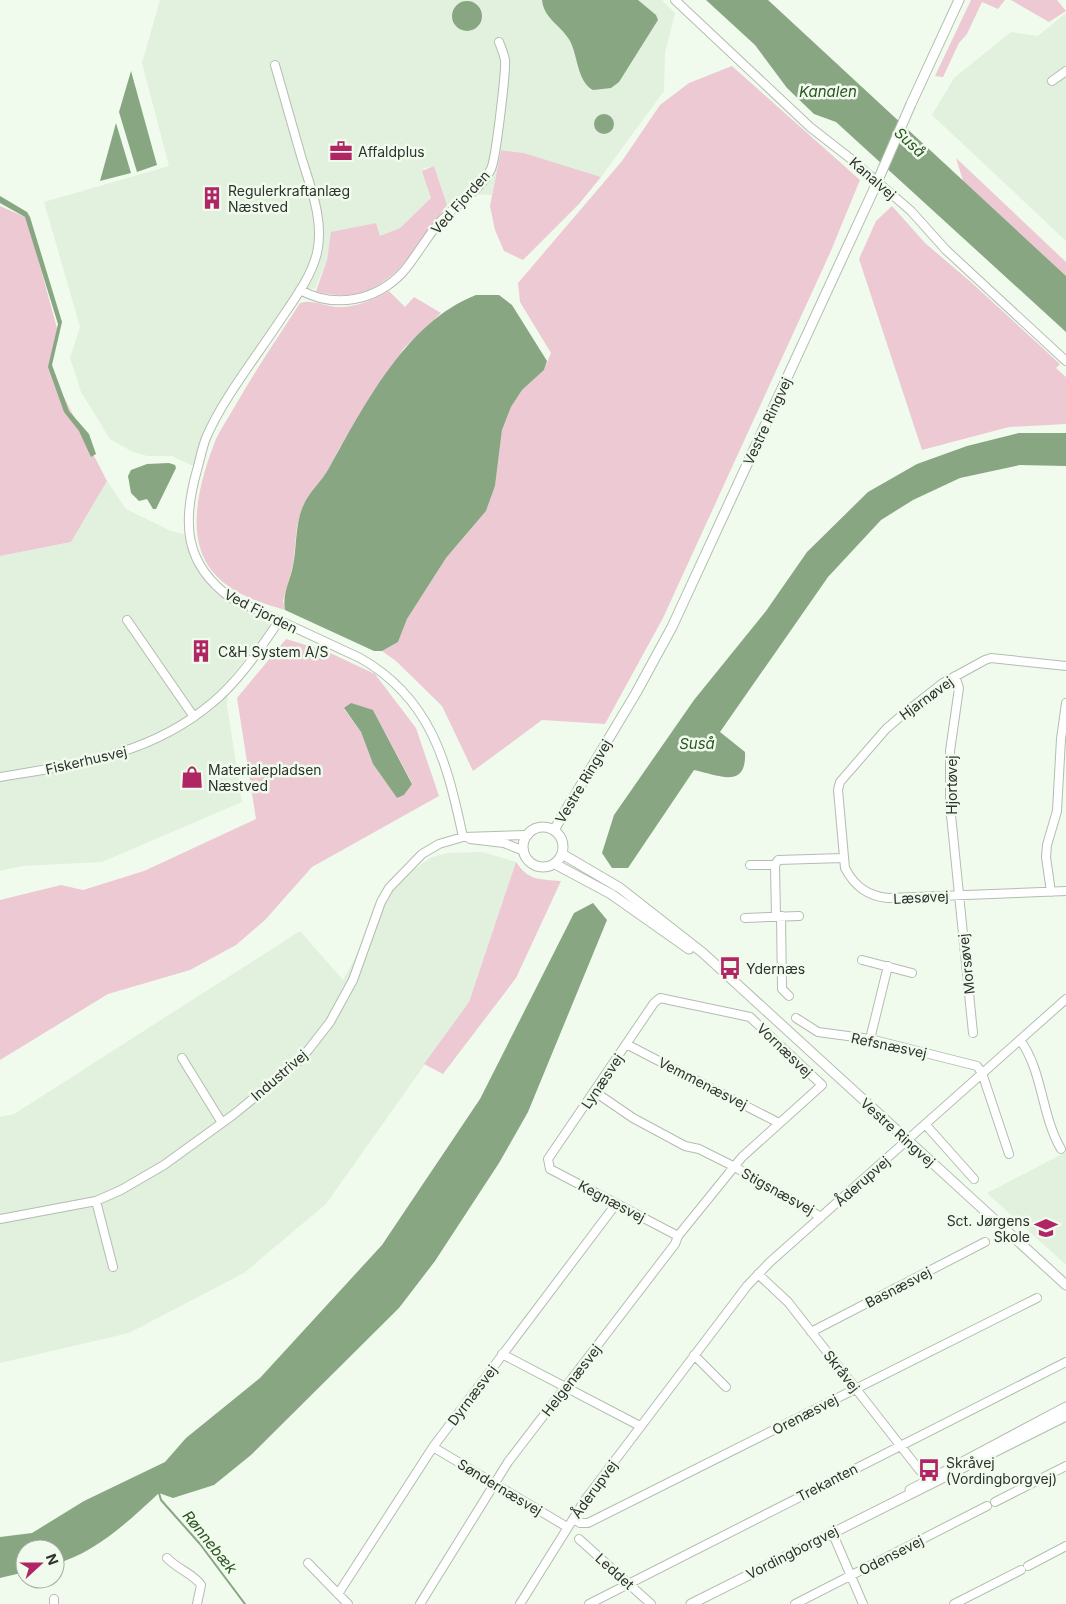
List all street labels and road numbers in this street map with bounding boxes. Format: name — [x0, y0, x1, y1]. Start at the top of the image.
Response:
street label: Kanalvej — [846, 153, 900, 203]
street label: Ved Fjorden — [427, 167, 493, 237]
street label: Vestre Ringvej — [739, 375, 795, 467]
street label: Ved Fjorden — [222, 585, 300, 637]
street label: Hjarnøvej — [896, 673, 956, 723]
street label: Vestre Ringvej — [551, 736, 615, 826]
street label: Fiskerhusvej — [44, 742, 128, 778]
street label: Hjortøvej — [943, 755, 960, 815]
street label: Læsøvej — [893, 887, 949, 907]
street label: Morsøvej — [954, 933, 978, 995]
street label: Vornæsvej — [754, 1019, 816, 1081]
street label: Refsnæsvej — [850, 1029, 928, 1061]
street label: Industrivej — [247, 1046, 311, 1104]
street label: Lynæsvej — [577, 1050, 627, 1112]
street label: Vemmenæsvej — [656, 1053, 750, 1113]
street label: Vestre Ringvej — [857, 1094, 939, 1170]
street label: Åderupvej — [830, 1152, 893, 1210]
street label: Stigsnæsvej — [739, 1164, 817, 1218]
street label: Kegnæsvej — [576, 1176, 648, 1226]
street label: Basnæsvej — [862, 1263, 934, 1311]
street label: Helgenæsvej — [538, 1341, 604, 1419]
street label: Skråvej — [820, 1347, 864, 1395]
street label: Dyrnæsvej — [444, 1361, 500, 1429]
street label: Orenæsvej — [769, 1390, 841, 1438]
street label: Søndernæsvej — [455, 1455, 545, 1519]
street label: Åderupvej — [567, 1456, 621, 1521]
street label: Trekanten — [794, 1459, 860, 1505]
street label: Vordingborgvej — [743, 1522, 841, 1582]
street label: Odensevej — [856, 1532, 926, 1578]
street label: Leddet — [592, 1549, 638, 1593]

